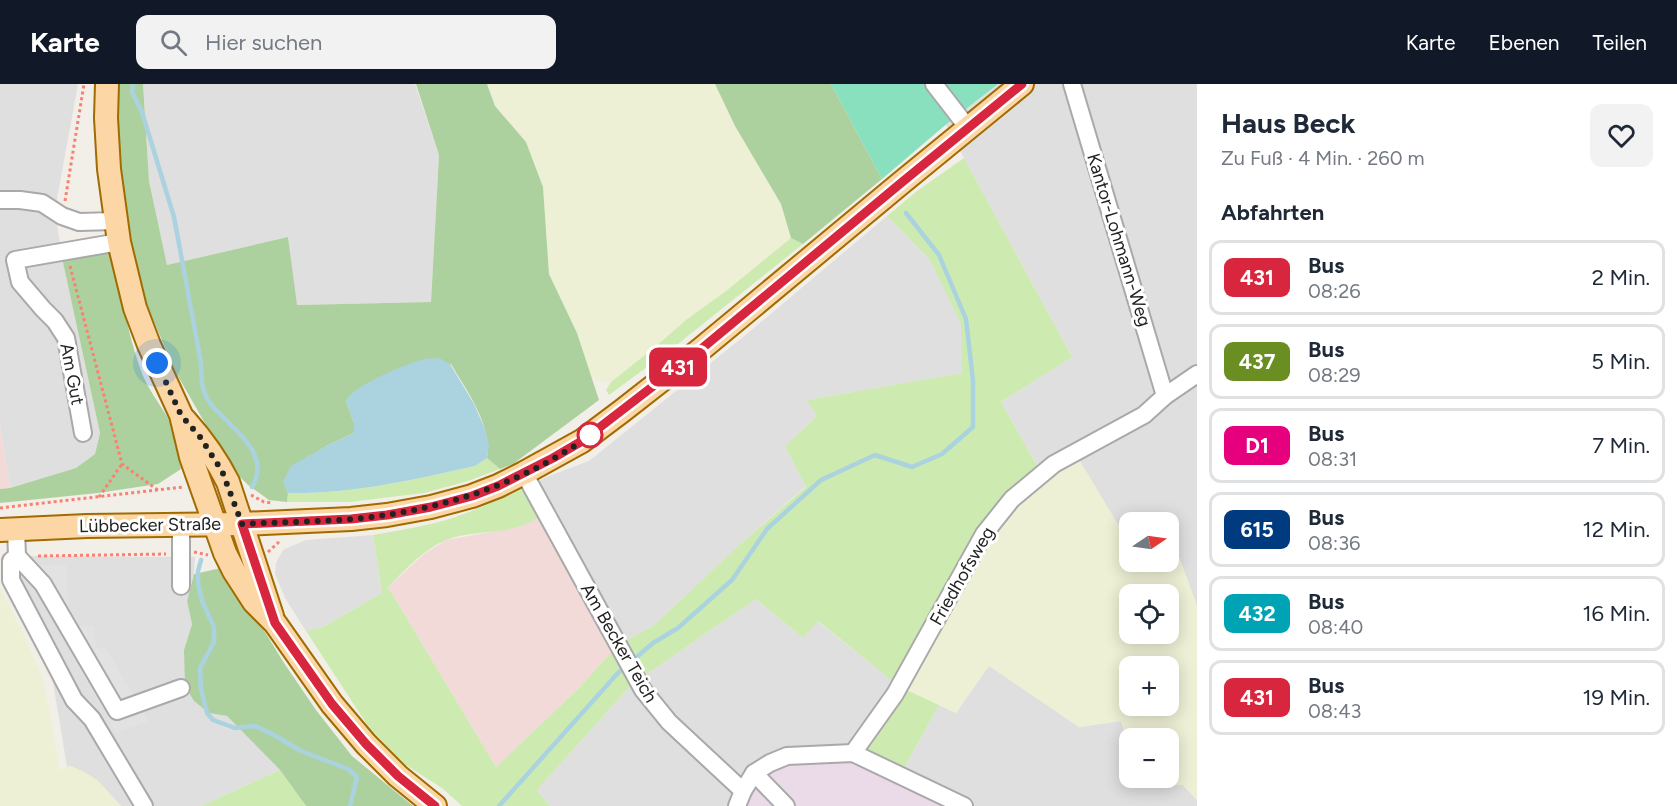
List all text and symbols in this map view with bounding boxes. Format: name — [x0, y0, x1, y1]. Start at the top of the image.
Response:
search box — [136, 15, 556, 69]
text: Karte — [30, 25, 100, 59]
icon: search — [157, 26, 190, 59]
text: Hier suchen — [205, 29, 322, 56]
text: Karte — [1406, 30, 1455, 55]
text: Ebenen — [1488, 30, 1560, 55]
text: Teilen — [1593, 30, 1647, 55]
button: heart — [1590, 104, 1653, 167]
text: Haus Beck — [1221, 106, 1356, 140]
text: Zu Fuß · 4 Min. · 260 m — [1221, 146, 1424, 170]
street label: Kantor-Lohmann-Weg — [1082, 151, 1156, 329]
text: Abfahrten — [1221, 199, 1324, 226]
text: Bus — [1308, 252, 1344, 279]
text: 2 Min. — [1592, 264, 1650, 291]
text: 431 — [1240, 265, 1274, 290]
text: 08:26 — [1308, 279, 1361, 303]
text: Bus — [1308, 336, 1344, 363]
street label: Am Gut — [55, 341, 89, 407]
your location — [142, 348, 172, 378]
line badge: 431 — [644, 348, 712, 386]
text: 5 Min. — [1591, 348, 1650, 375]
text: 437 — [1239, 349, 1275, 374]
text: 431 — [661, 355, 695, 380]
text: 08:29 — [1308, 363, 1361, 387]
text: Bus — [1308, 420, 1344, 447]
unlabelled marker — [577, 422, 603, 448]
text: 7 Min. — [1592, 432, 1650, 459]
text: D1 — [1245, 433, 1269, 458]
text: 08:31 — [1308, 447, 1357, 471]
text: Bus — [1308, 504, 1344, 531]
north arrow — [1119, 512, 1179, 572]
map controls — [1119, 512, 1179, 788]
street label: Lübbecker Straße — [79, 513, 221, 537]
text: 12 Min. — [1583, 516, 1650, 543]
text: 615 — [1240, 517, 1274, 542]
street label: Friedhofsweg — [925, 523, 999, 629]
text: 08:36 — [1308, 531, 1360, 555]
street label: Am Becker Teich — [576, 579, 662, 707]
button: locate — [1119, 584, 1179, 644]
text: Bus — [1308, 588, 1344, 615]
text: 16 Min. — [1582, 600, 1650, 627]
text: 432 — [1238, 601, 1276, 626]
text: 08:40 — [1308, 615, 1363, 639]
button: + — [1119, 656, 1179, 716]
text: Bus — [1308, 672, 1344, 699]
text: 19 Min. — [1582, 684, 1650, 711]
text: 431 — [1240, 685, 1274, 710]
text: 08:43 — [1308, 699, 1361, 723]
button: − — [1119, 728, 1179, 788]

